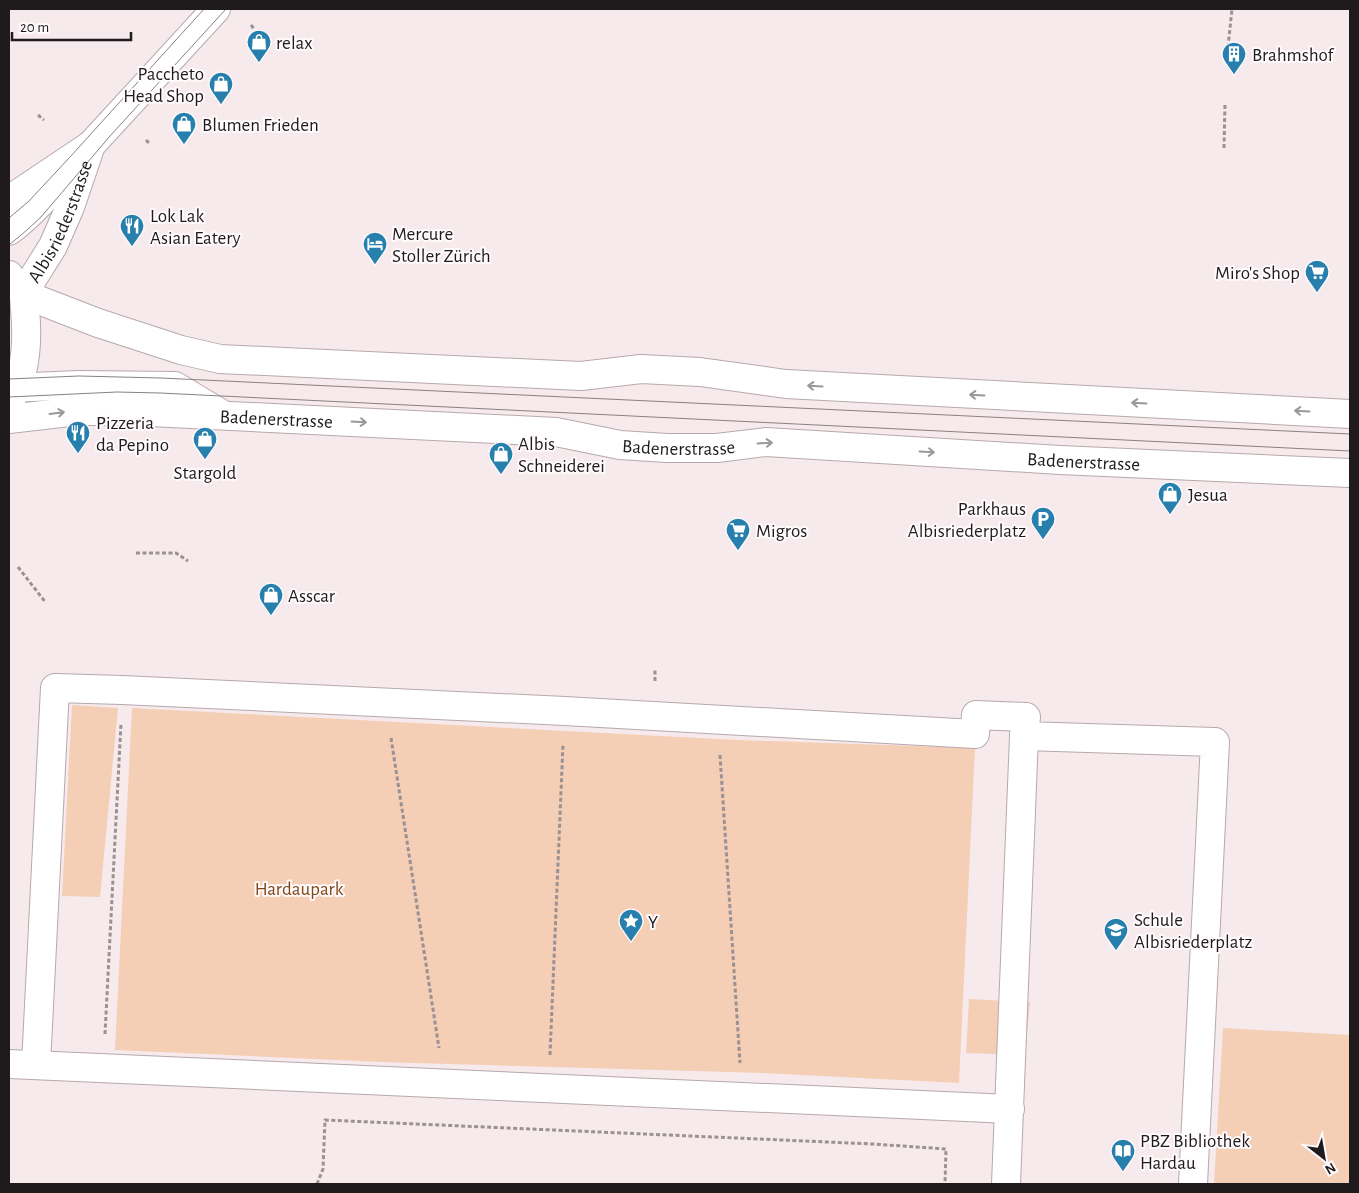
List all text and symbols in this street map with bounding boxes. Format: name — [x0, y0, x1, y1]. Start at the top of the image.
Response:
scale bar — [12, 10, 131, 42]
text: 20 m — [20, 20, 49, 35]
shop icon: relax — [246, 29, 272, 63]
place label: relax — [276, 34, 313, 53]
building icon: Brahmshof — [1221, 41, 1247, 75]
place label: Brahmshof — [1252, 46, 1334, 65]
place label: Paccheto Head Shop — [123, 65, 204, 106]
shop icon: Paccheto Head Shop — [208, 71, 234, 105]
shop icon: Blumen Frieden — [171, 111, 197, 145]
place label: Blumen Frieden — [202, 116, 319, 135]
street label: Albisriederstrasse — [25, 158, 96, 286]
place label: Lok Lak Asian Eatery — [150, 207, 241, 248]
restaurant icon: Lok Lak Asian Eatery — [119, 213, 145, 247]
place label: Mercure Stoller Zürich — [392, 225, 491, 266]
hotel icon: Mercure Stoller Zürich — [362, 231, 388, 265]
supermarket icon: Miro's Shop — [1304, 259, 1330, 293]
place label: Miro's Shop — [1215, 264, 1300, 283]
one-way arrow — [807, 381, 823, 390]
one-way arrow — [969, 391, 985, 400]
one-way arrow — [1132, 399, 1148, 408]
street label: Badenerstrasse — [219, 407, 333, 432]
one-way arrow — [1294, 407, 1310, 416]
one-way arrow — [49, 408, 65, 418]
place label: Pizzeria da Pepino — [96, 414, 169, 455]
one-way arrow — [351, 418, 367, 427]
restaurant icon: Pizzeria da Pepino — [65, 420, 91, 454]
shop icon: Stargold — [192, 426, 218, 460]
place label: Albis Schneiderei — [518, 435, 605, 476]
street label: Badenerstrasse — [622, 437, 736, 459]
one-way arrow — [757, 438, 773, 447]
shop icon: Albis Schneiderei — [488, 441, 514, 475]
one-way arrow — [919, 447, 935, 456]
street label: Badenerstrasse — [1027, 450, 1140, 475]
place label: Stargold — [174, 464, 237, 483]
shop icon: Jesua — [1157, 481, 1183, 515]
place label: Jesua — [1188, 486, 1228, 505]
place label: Parkhaus Albisriederplatz — [908, 500, 1026, 541]
parking icon: Parkhaus Albisriederplatz — [1030, 506, 1056, 540]
supermarket icon: Migros — [725, 517, 751, 551]
place label: Migros — [756, 522, 807, 541]
shop icon: Asscar — [258, 582, 284, 616]
place label: Asscar — [288, 587, 335, 606]
park label: Hardaupark — [255, 880, 344, 899]
place icon: Y — [618, 908, 644, 942]
place label: Schule Albisriederplatz — [1134, 911, 1253, 952]
place label: Y — [648, 913, 658, 932]
school or university icon: Schule Albisriederplatz — [1103, 917, 1129, 951]
place label: PBZ Bibliothek Hardau — [1140, 1132, 1250, 1173]
north arrow — [1299, 1133, 1349, 1183]
library icon: PBZ Bibliothek Hardau — [1110, 1138, 1136, 1172]
text: N — [1322, 1160, 1338, 1177]

